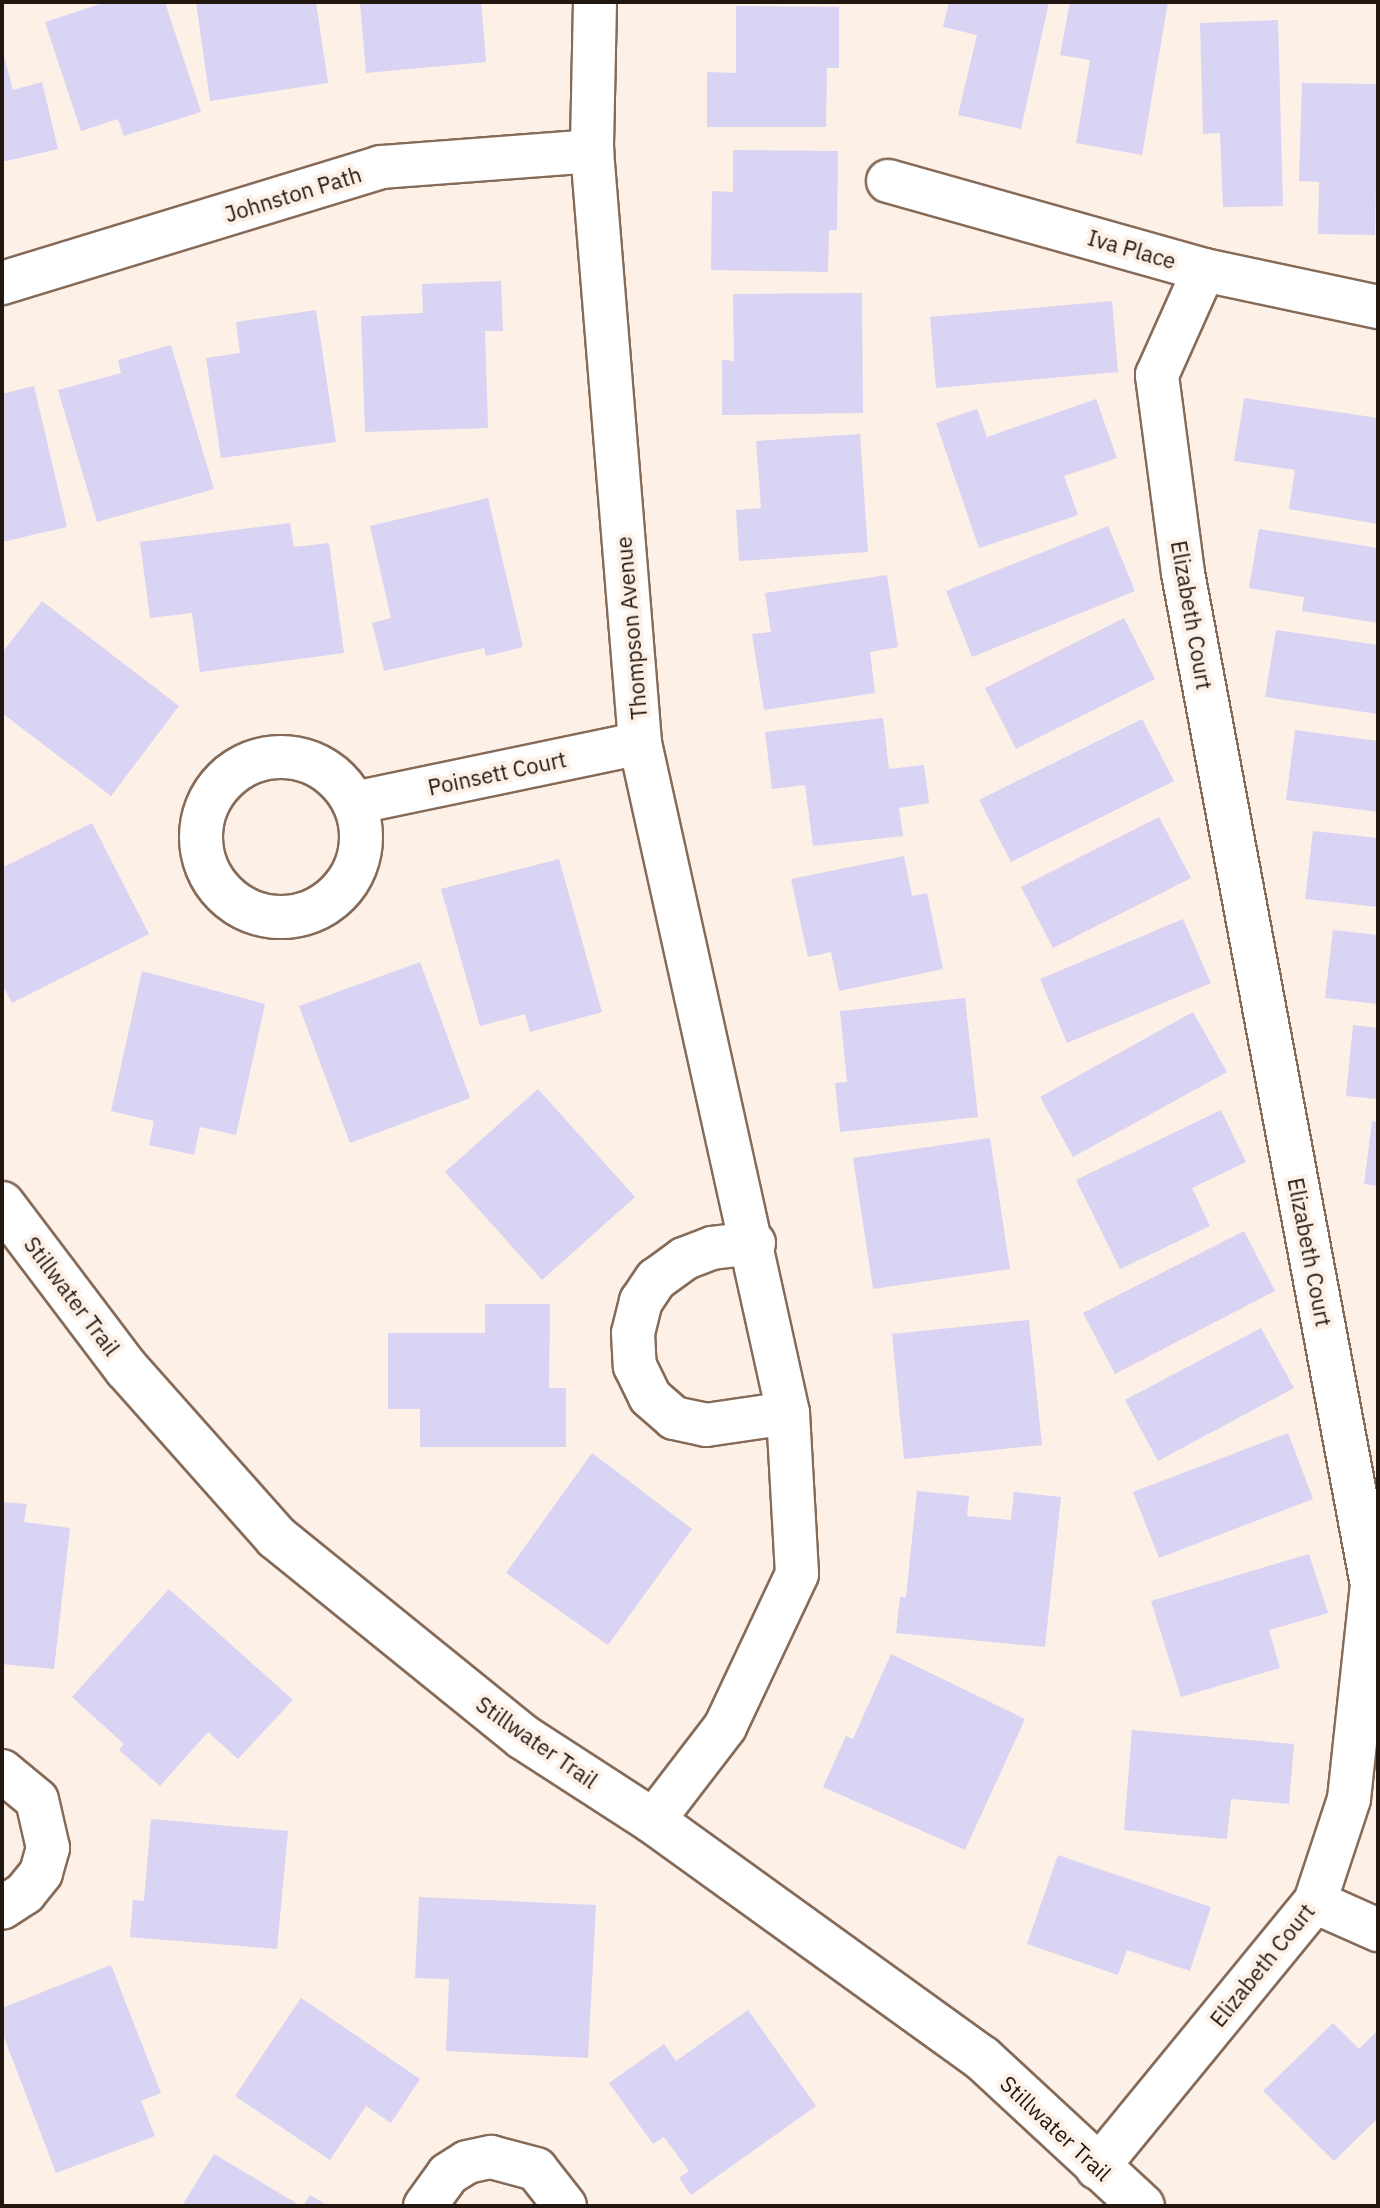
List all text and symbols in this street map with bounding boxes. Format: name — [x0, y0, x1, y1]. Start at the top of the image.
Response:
street label: Johnston Path — [221, 161, 365, 227]
street label: Iva Place — [1085, 224, 1179, 274]
street label: Thompson Avenue — [610, 535, 652, 721]
street label: Elizabeth Court — [1166, 538, 1218, 692]
street label: Poinsett Court — [425, 745, 569, 801]
street label: Elizabeth Court — [1283, 1175, 1337, 1329]
street label: Stillwater Trail — [19, 1231, 125, 1361]
street label: Stillwater Trail — [471, 1690, 603, 1794]
street label: Elizabeth Court — [1204, 1898, 1320, 2032]
street label: Stillwater Trail — [995, 2070, 1117, 2186]

